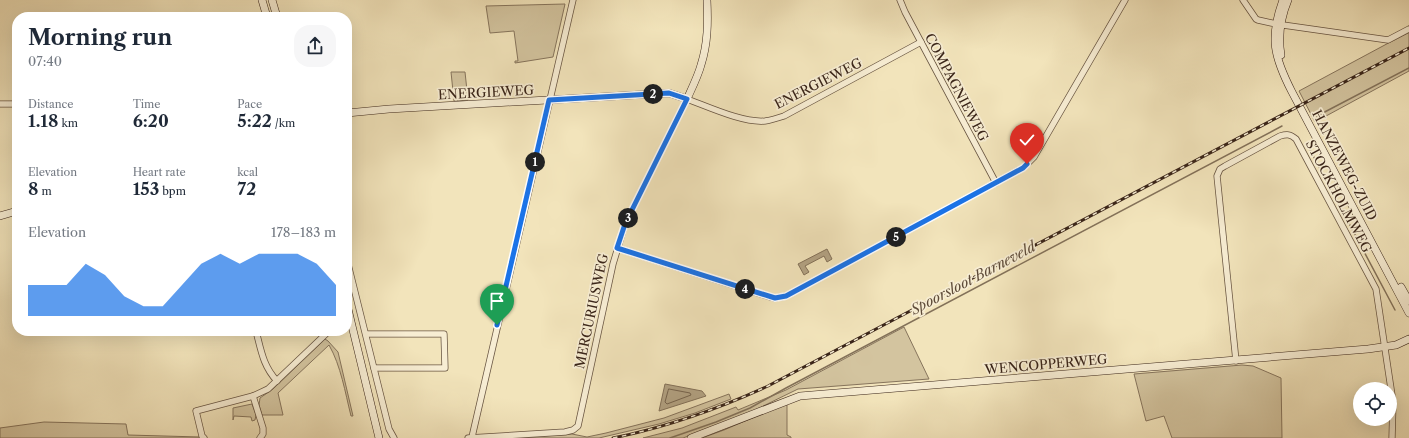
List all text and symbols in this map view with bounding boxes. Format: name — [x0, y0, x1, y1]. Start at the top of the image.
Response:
text: Morning run — [28, 24, 172, 51]
button: share — [294, 25, 336, 67]
street label: COMPAGNIEWEG — [922, 30, 992, 144]
text: 07:40 — [28, 53, 62, 69]
street label: ENERGIEWEG — [772, 54, 865, 112]
street label: ENERGIEWEG — [438, 81, 535, 103]
pin: 2 — [643, 84, 663, 104]
text: 2 — [650, 87, 656, 101]
text: Distance — [28, 97, 74, 111]
text: Time — [133, 97, 160, 111]
text: Pace — [237, 97, 262, 111]
street label: HANZEWEG-ZUID — [1309, 107, 1381, 223]
text: 1.18 — [28, 111, 58, 131]
text: 6:20 — [133, 111, 169, 131]
text: 5:22 — [237, 111, 272, 131]
text: km — [58, 116, 78, 130]
text: /km — [272, 116, 295, 130]
pin — [1010, 123, 1044, 164]
icon: check — [1016, 129, 1038, 151]
street label: STOCKHOLMWEG — [1302, 137, 1376, 256]
pin: 1 — [525, 152, 545, 172]
text: 1 — [533, 155, 537, 169]
text: Elevation — [28, 165, 77, 179]
text: Heart rate — [133, 165, 186, 179]
text: kcal — [237, 165, 258, 179]
text: 8 — [28, 179, 38, 199]
text: 153 — [133, 179, 159, 199]
text: 72 — [237, 179, 256, 199]
text: m — [38, 184, 52, 198]
text: bpm — [159, 184, 186, 198]
pin: 3 — [618, 208, 638, 228]
text: 3 — [625, 211, 631, 225]
text: Elevation — [28, 224, 86, 240]
text: 178–183 m — [271, 224, 336, 240]
pin: 5 — [886, 227, 906, 247]
text: 5 — [893, 230, 899, 244]
water label: Spoorsloot Barneveld — [907, 237, 1040, 319]
street label: MERCURIUSWEG — [571, 251, 611, 370]
pin: 4 — [735, 279, 755, 299]
text: 4 — [742, 282, 748, 296]
pin — [480, 284, 514, 325]
icon: arrive — [486, 290, 508, 312]
street label: WENCOPPERWEG — [983, 351, 1109, 377]
map controls — [1353, 382, 1397, 426]
button: locate — [1353, 382, 1397, 426]

